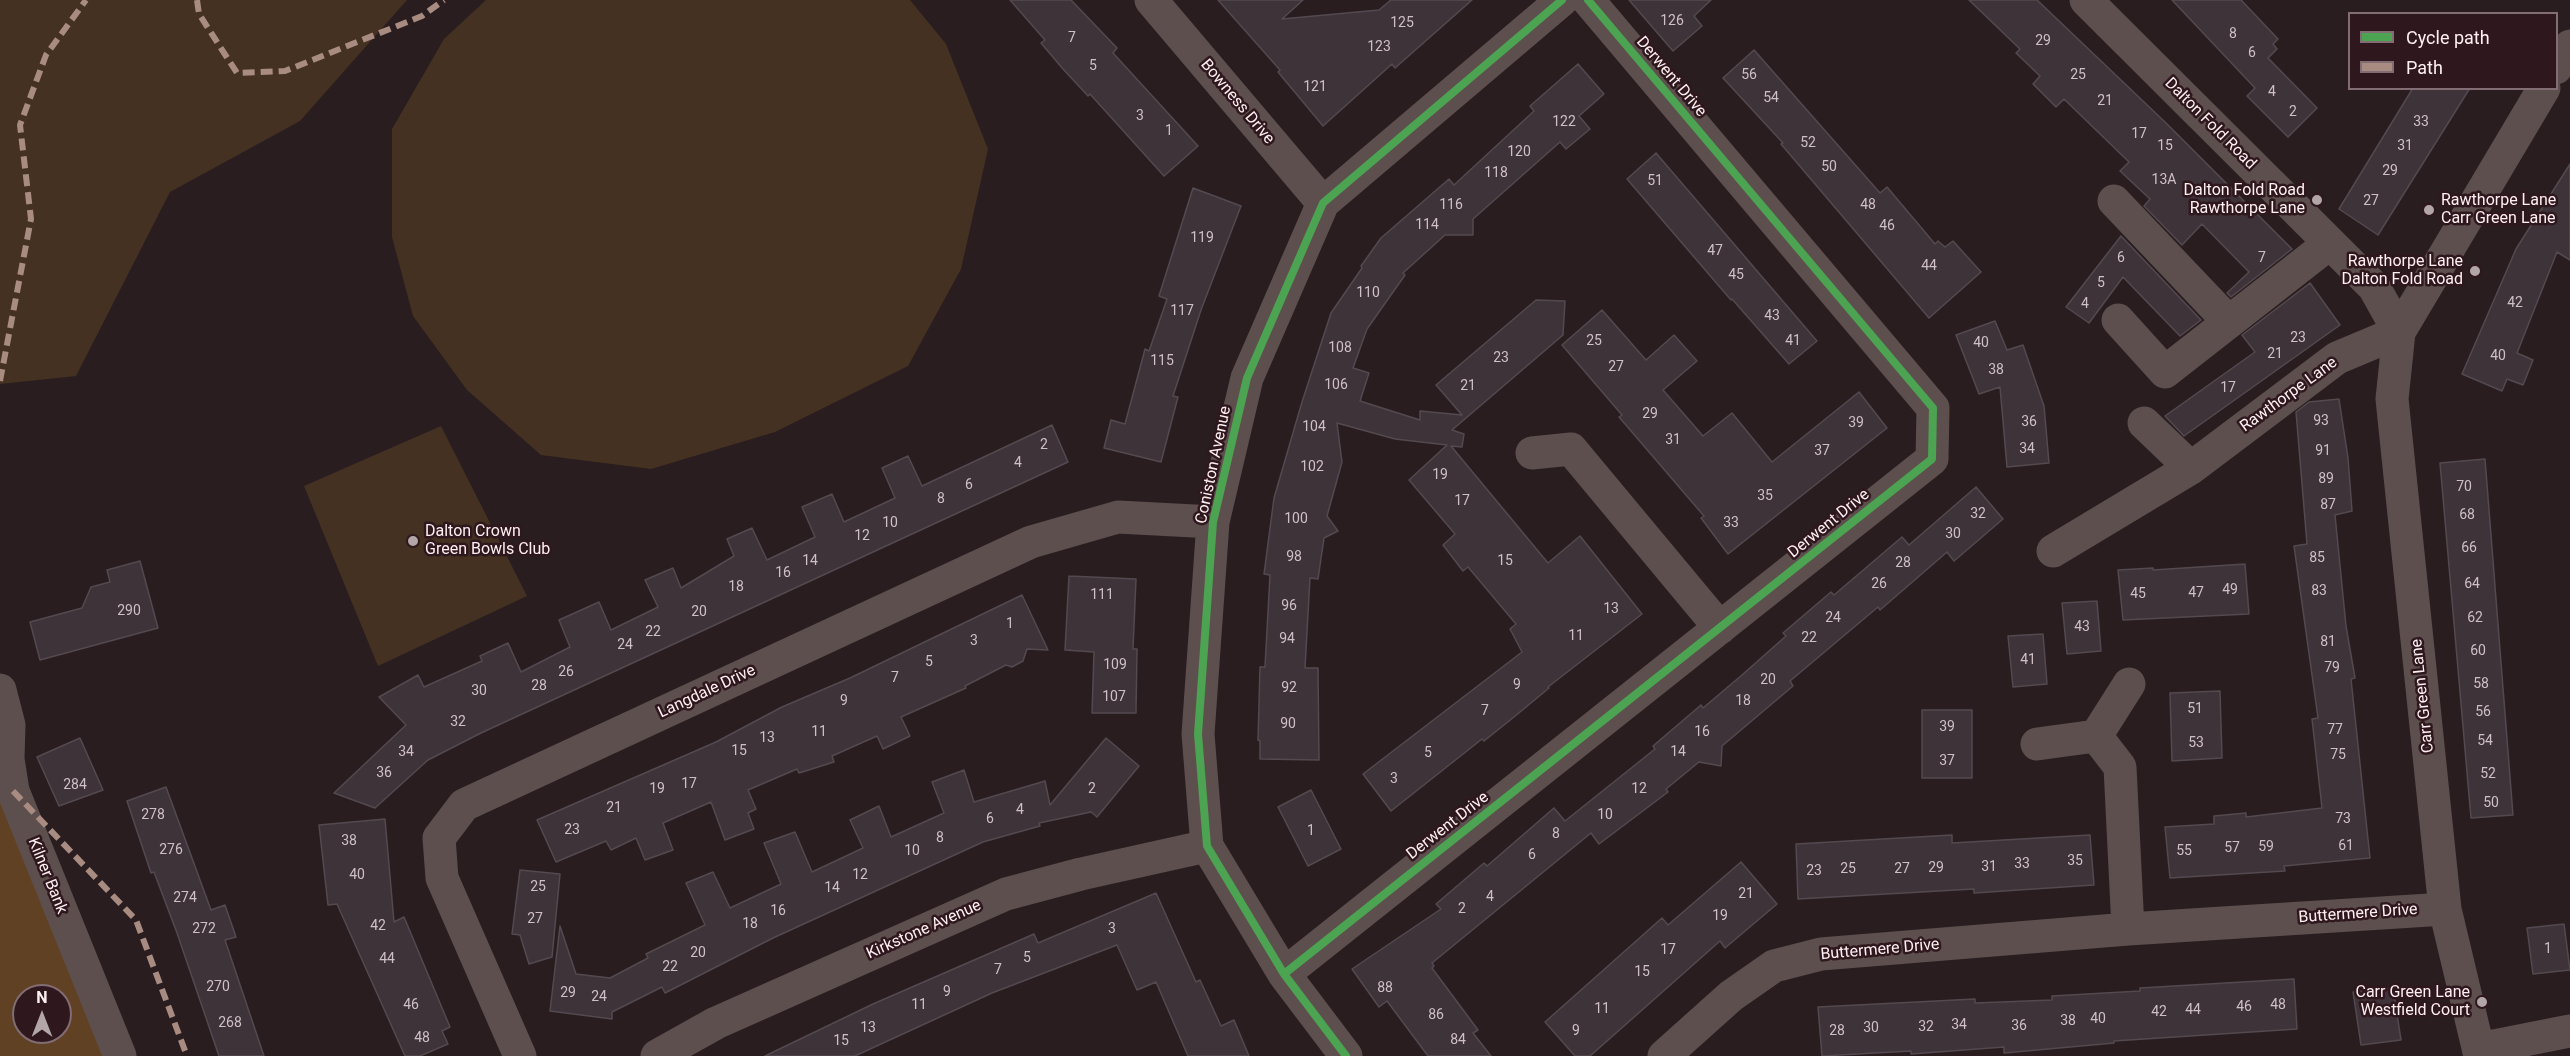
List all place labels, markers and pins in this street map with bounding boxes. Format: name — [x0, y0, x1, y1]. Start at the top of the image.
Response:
place label: Dalton Fold Road Rawthorpe Lane — [2184, 181, 2305, 219]
place label: Rawthorpe Lane Carr Green Lane — [2441, 191, 2556, 229]
marker: Dalton Fold Road Rawthorpe Lane — [2310, 193, 2324, 207]
marker: Rawthorpe Lane Carr Green Lane — [2422, 203, 2436, 217]
place label: Rawthorpe Lane Dalton Fold Road — [2342, 252, 2463, 290]
marker: Rawthorpe Lane Dalton Fold Road — [2468, 264, 2482, 278]
place label: Dalton Crown Green Bowls Club — [425, 522, 550, 560]
marker: Dalton Crown Green Bowls Club — [406, 534, 420, 548]
place label: Carr Green Lane Westfield Court — [2355, 983, 2470, 1021]
marker: Carr Green Lane Westfield Court — [2475, 995, 2489, 1009]

